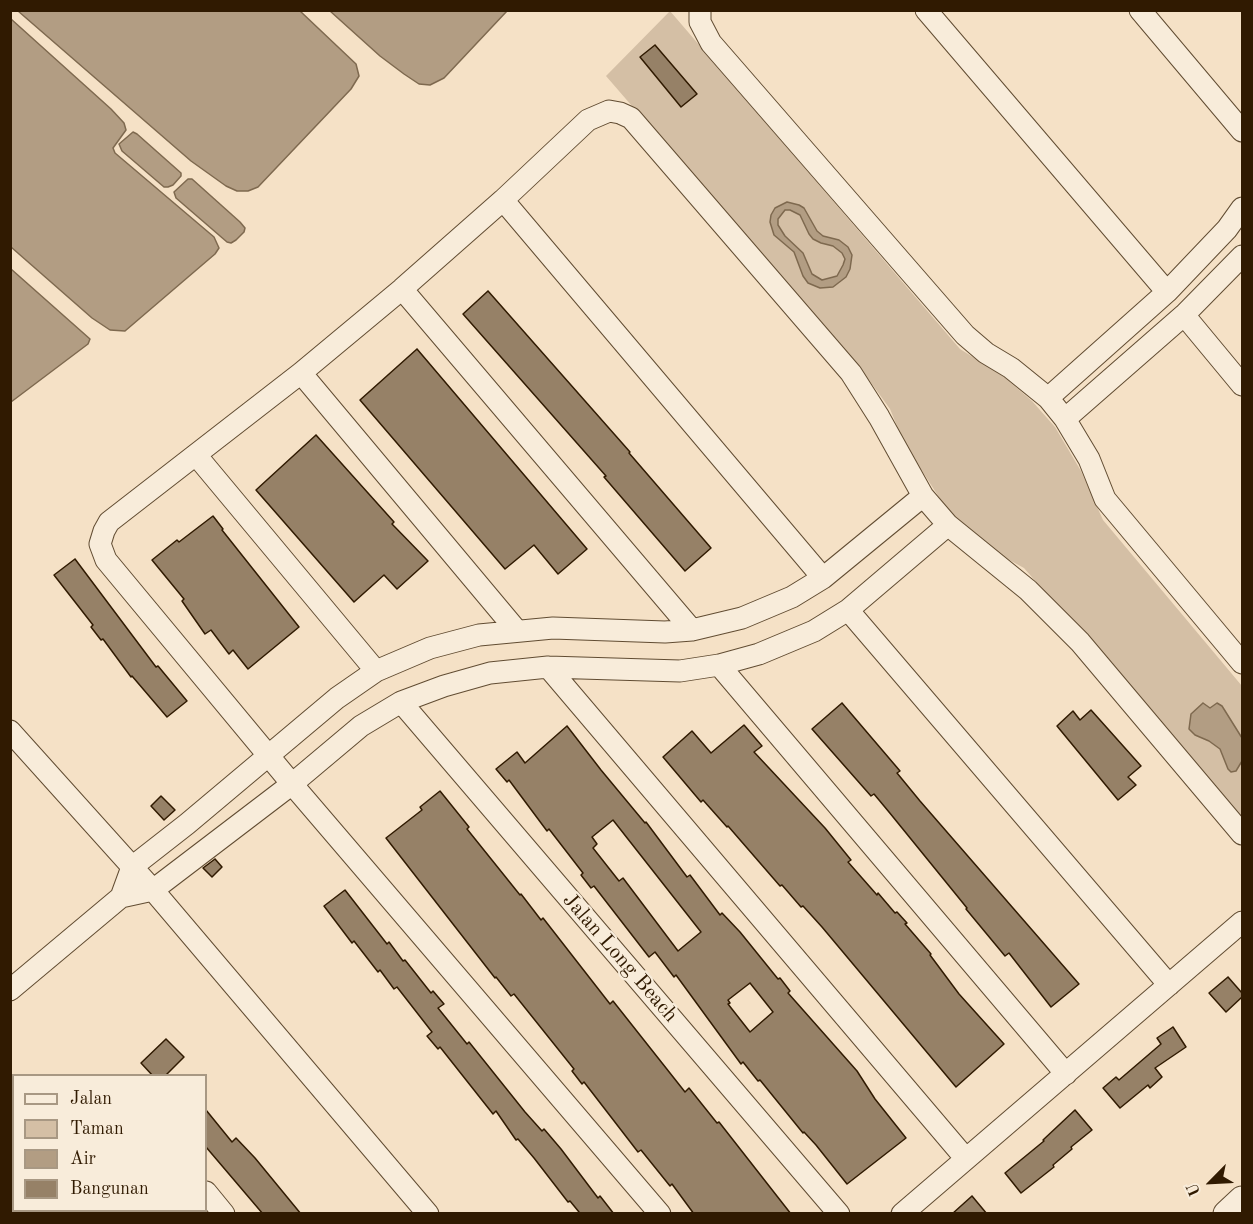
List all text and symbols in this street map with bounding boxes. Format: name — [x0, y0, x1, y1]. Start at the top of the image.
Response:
street label: Jalan Long Beach — [557, 888, 683, 1028]
legend — [12, 1074, 207, 1212]
text: Jalan — [70, 1090, 112, 1108]
text: Taman — [70, 1120, 124, 1138]
text: Air — [70, 1150, 96, 1168]
north arrow — [1181, 1152, 1241, 1212]
text: Bangunan — [70, 1180, 149, 1198]
text: U — [1185, 1180, 1204, 1198]

